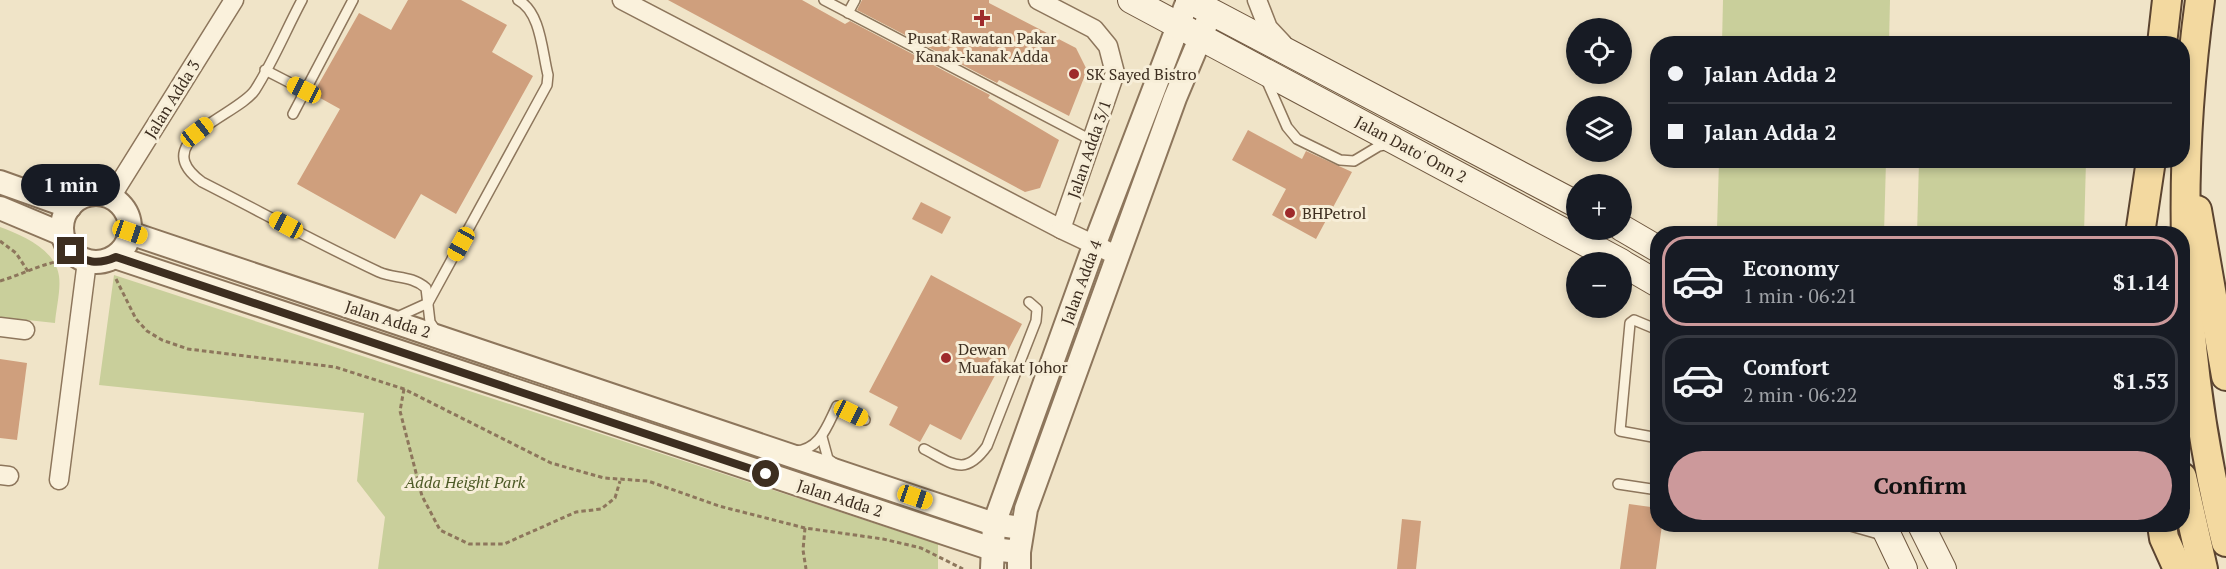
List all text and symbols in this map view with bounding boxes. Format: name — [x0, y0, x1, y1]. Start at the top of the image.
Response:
marker: Pusat Rawatan Pakar Kanak-kanak Adda — [973, 9, 991, 27]
map controls — [1566, 18, 1632, 318]
button: locate — [1566, 18, 1632, 84]
place label: Pusat Rawatan Pakar Kanak-kanak Adda — [907, 27, 1057, 67]
street label: Jalan Adda 3 — [139, 56, 205, 142]
text: Jalan Adda 2 — [1704, 59, 1837, 88]
place label: SK Sayed Bistro — [1086, 63, 1197, 85]
marker: SK Sayed Bistro — [1067, 67, 1081, 81]
car — [284, 74, 324, 106]
button: layers — [1566, 96, 1632, 162]
street label: Jalan Adda 3/1 — [1062, 97, 1116, 201]
street label: Jalan Dato' Onn 2 — [1351, 110, 1471, 188]
car — [177, 114, 217, 150]
text: Jalan Adda 2 — [1704, 117, 1837, 146]
callout: 1 min — [22, 164, 121, 206]
text: 1 min — [43, 171, 98, 198]
button: + — [1566, 174, 1632, 240]
place label: BHPetrol — [1302, 202, 1367, 224]
marker: BHPetrol — [1283, 206, 1297, 220]
car — [266, 209, 306, 241]
car — [110, 218, 150, 246]
car — [444, 224, 478, 264]
street label: Jalan Adda 4 — [1055, 236, 1107, 327]
route end — [57, 237, 84, 264]
button: − — [1566, 252, 1632, 318]
text: Economy — [1743, 253, 1839, 282]
icon: car — [1671, 254, 1725, 308]
text: $1.14 — [2113, 267, 2169, 296]
text: 1 min · 06:21 — [1743, 282, 1857, 309]
street label: Jalan Adda 2 — [342, 295, 434, 343]
place label: Dewan Muafakat Johor — [958, 338, 1068, 378]
marker: Dewan Muafakat Johor — [939, 351, 953, 365]
text: Comfort — [1743, 352, 1829, 381]
icon: car — [1671, 353, 1725, 407]
text: $1.53 — [2113, 366, 2169, 395]
text: 2 min · 06:22 — [1743, 381, 1857, 408]
car — [831, 397, 871, 429]
button: Confirm — [1668, 451, 2172, 520]
route start — [752, 460, 779, 487]
park label: Adda Height Park — [404, 471, 526, 493]
street label: Jalan Adda 2 — [794, 474, 886, 522]
car — [895, 483, 935, 511]

